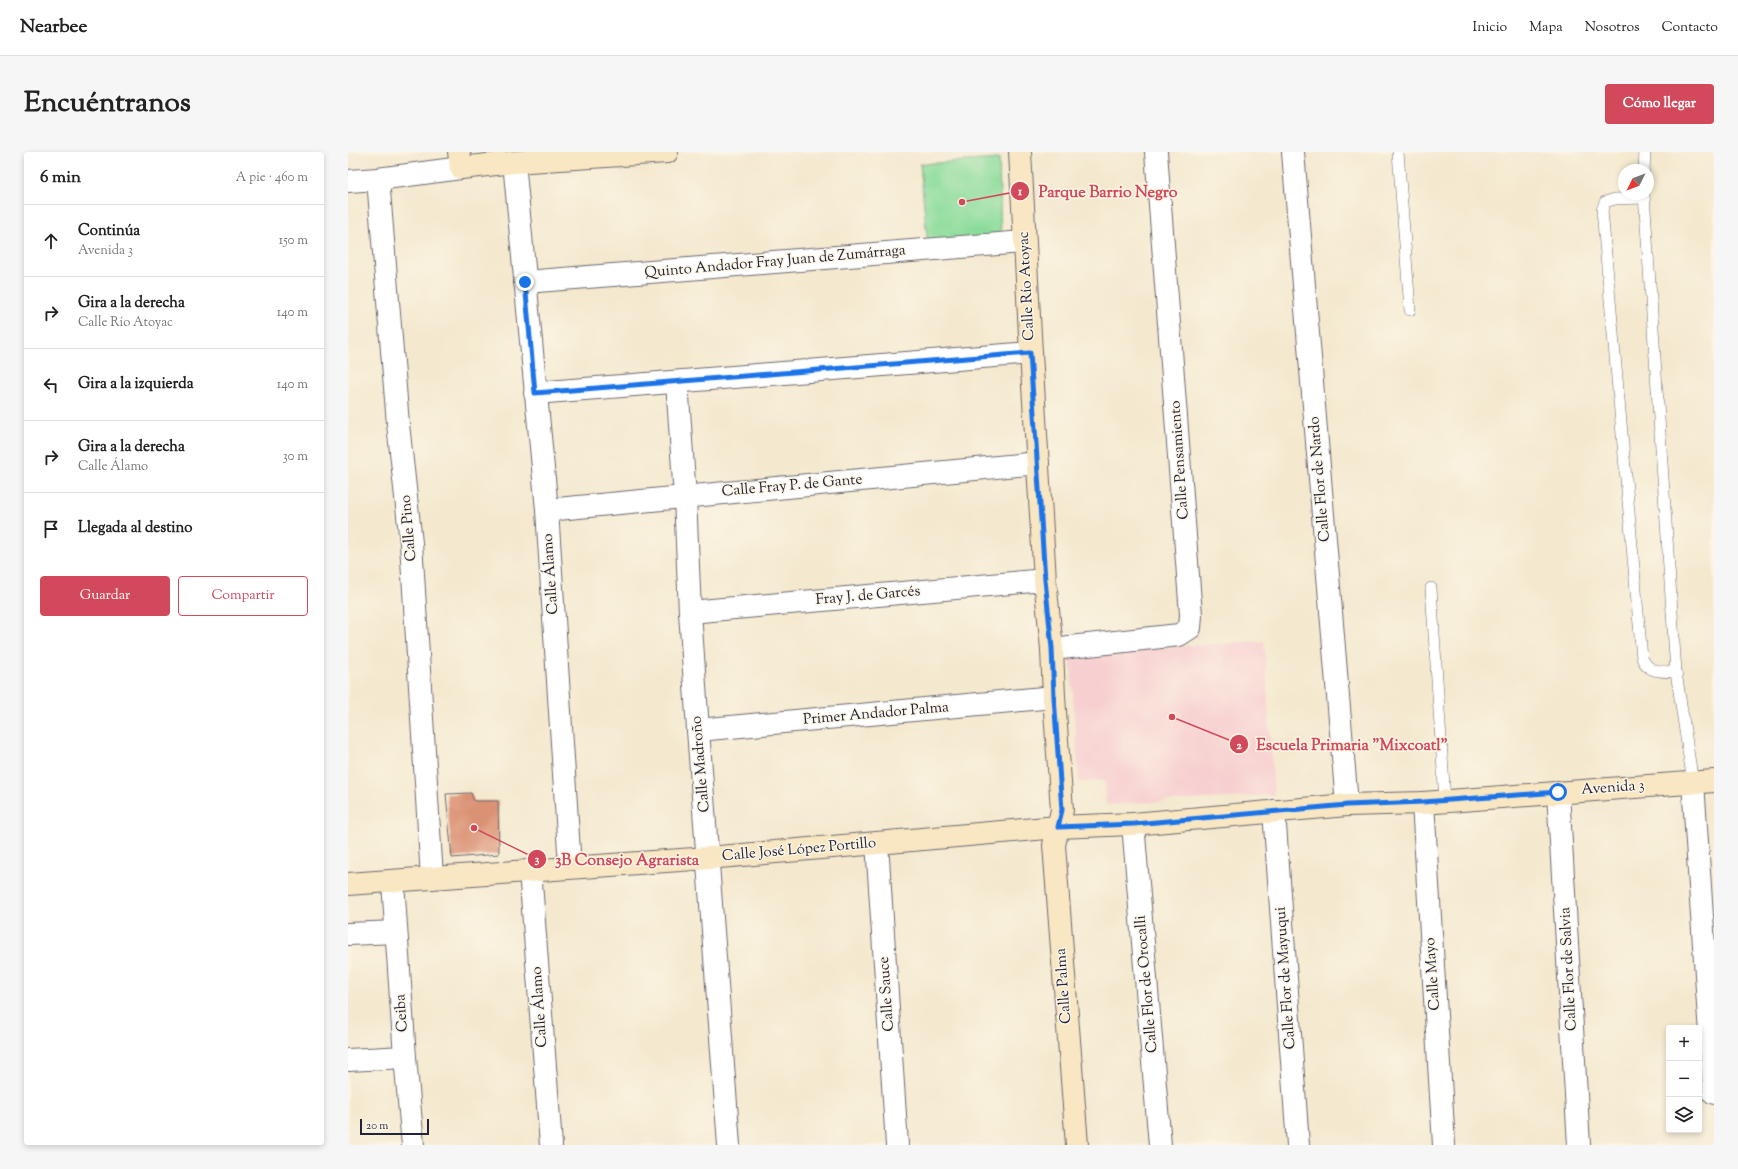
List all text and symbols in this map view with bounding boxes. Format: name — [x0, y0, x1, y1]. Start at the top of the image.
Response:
text: Nearbee — [20, 14, 87, 41]
text: Inicio — [1473, 18, 1507, 38]
text: Mapa — [1529, 18, 1563, 38]
text: Nosotros — [1585, 18, 1640, 38]
text: Contacto — [1662, 18, 1718, 38]
text: Encuéntranos — [24, 84, 191, 124]
button: Cómo llegar — [1605, 84, 1714, 124]
north arrow — [1618, 164, 1654, 200]
text: 6 min — [40, 166, 81, 190]
text: A pie · 460 m — [236, 169, 308, 187]
callout: Parque Barrio Negro — [1010, 177, 1185, 205]
text: Parque Barrio Negro — [1038, 182, 1178, 205]
text: 1 — [1017, 183, 1023, 201]
text: Continúa — [78, 221, 140, 242]
icon: ahead — [40, 230, 62, 252]
street label: Calle Río Atoyac — [1014, 231, 1040, 341]
text: 150 m — [279, 232, 308, 250]
street label: Quinto Andador Fray Juan de Zumárraga — [644, 240, 907, 284]
text: Avenida 3 — [78, 242, 133, 260]
route end — [516, 273, 534, 291]
text: Gira a la derecha — [78, 293, 185, 314]
icon: right — [40, 302, 62, 324]
text: 140 m — [277, 304, 308, 322]
text: Calle Río Atoyac — [78, 314, 173, 332]
icon: left — [40, 374, 62, 396]
text: Gira a la izquierda — [78, 374, 194, 395]
text: 140 m — [277, 376, 308, 394]
street label: Calle Pensamiento — [1165, 400, 1195, 520]
street label: Calle Flor de Nardo — [1304, 415, 1336, 543]
text: Gira a la derecha — [78, 437, 185, 458]
icon: right — [40, 446, 62, 468]
text: 30 m — [282, 448, 308, 466]
text: Calle Álamo — [78, 458, 148, 476]
street label: Calle Fray P. de Gante — [721, 469, 863, 503]
street label: Calle Pino — [396, 494, 422, 562]
icon: arrive — [40, 518, 62, 540]
text: Llegada al destino — [78, 518, 193, 539]
street label: Calle Álamo — [537, 533, 564, 615]
button: Guardar — [40, 576, 170, 616]
button: Compartir — [178, 576, 308, 616]
street label: Fray J. de Garcés — [815, 581, 921, 611]
street label: Primer Andador Palma — [802, 697, 950, 731]
street label: Calle Madroño — [686, 715, 716, 813]
callout: Escuela Primaria "Mixcoatl" — [1229, 730, 1456, 758]
text: Escuela Primaria "Mixcoatl" — [1256, 735, 1448, 758]
text: 2 — [1236, 737, 1242, 755]
street label: Avenida 3 — [1581, 775, 1645, 801]
route start — [1549, 783, 1567, 801]
street label: Calle José López Portillo — [721, 833, 877, 867]
callout: 3B Consejo Agrarista — [527, 845, 707, 873]
text: 3B Consejo Agrarista — [555, 850, 700, 873]
text: 3 — [535, 851, 540, 869]
street label: Calle Flor de Mayuqui — [1271, 906, 1301, 1050]
street label: Calle Flor de Salvia — [1555, 906, 1583, 1031]
street label: Calle Flor de Orocalli — [1131, 914, 1163, 1054]
street label: Calle Mayo — [1420, 937, 1446, 1011]
street label: Calle Palma — [1051, 947, 1077, 1025]
street label: Calle Sauce — [874, 956, 900, 1032]
street label: Calle Álamo — [526, 966, 553, 1048]
street label: Ceiba — [390, 993, 414, 1033]
map controls — [1666, 1025, 1702, 1133]
button: + — [1666, 1025, 1702, 1061]
button: − — [1666, 1061, 1702, 1097]
button: layers — [1666, 1097, 1702, 1133]
scale bar — [360, 1117, 429, 1136]
text: 20 m — [366, 1118, 388, 1134]

